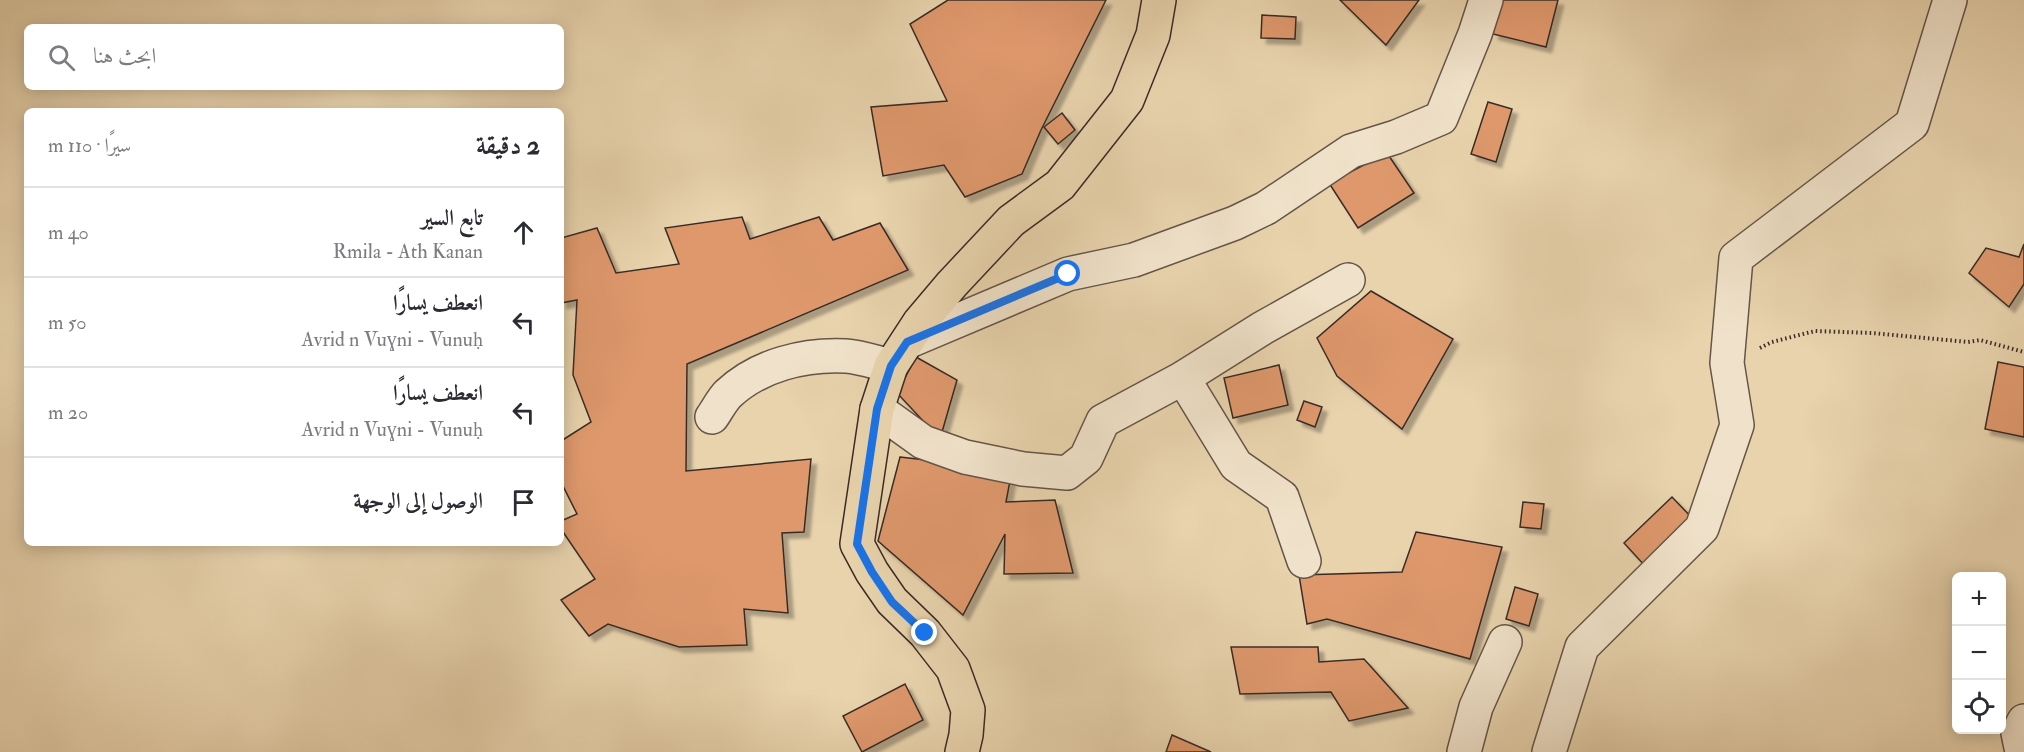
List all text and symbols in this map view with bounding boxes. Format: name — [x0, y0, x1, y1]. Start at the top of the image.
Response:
search box — [24, 24, 564, 90]
icon: search — [45, 41, 78, 74]
text: ابحث هنا — [93, 42, 156, 70]
text: 2 دقيقة — [476, 130, 540, 162]
text: سيرًا · 110 m — [48, 133, 131, 158]
text: تابع السير — [421, 204, 483, 232]
icon: ahead — [507, 216, 540, 249]
text: 40 m — [48, 220, 89, 245]
text: Rmila - Ath Kanan — [333, 239, 483, 264]
route start — [1054, 260, 1080, 286]
text: انعطف يسارًا — [393, 289, 483, 317]
icon: left — [507, 306, 540, 339]
text: 50 m — [48, 310, 87, 335]
text: Avrid n Vuɣni - Vunuḥ — [302, 327, 483, 352]
text: انعطف يسارًا — [393, 379, 483, 407]
icon: left — [507, 396, 540, 429]
text: 20 m — [48, 400, 88, 425]
text: Avrid n Vuɣni - Vunuḥ — [302, 417, 483, 442]
icon: arrive — [507, 486, 540, 519]
text: الوصول إلى الوجهة — [353, 487, 483, 515]
map controls — [1952, 572, 2006, 734]
button: + — [1952, 572, 2006, 626]
route end — [911, 619, 937, 645]
button: − — [1952, 626, 2006, 680]
button: locate — [1952, 680, 2006, 734]

